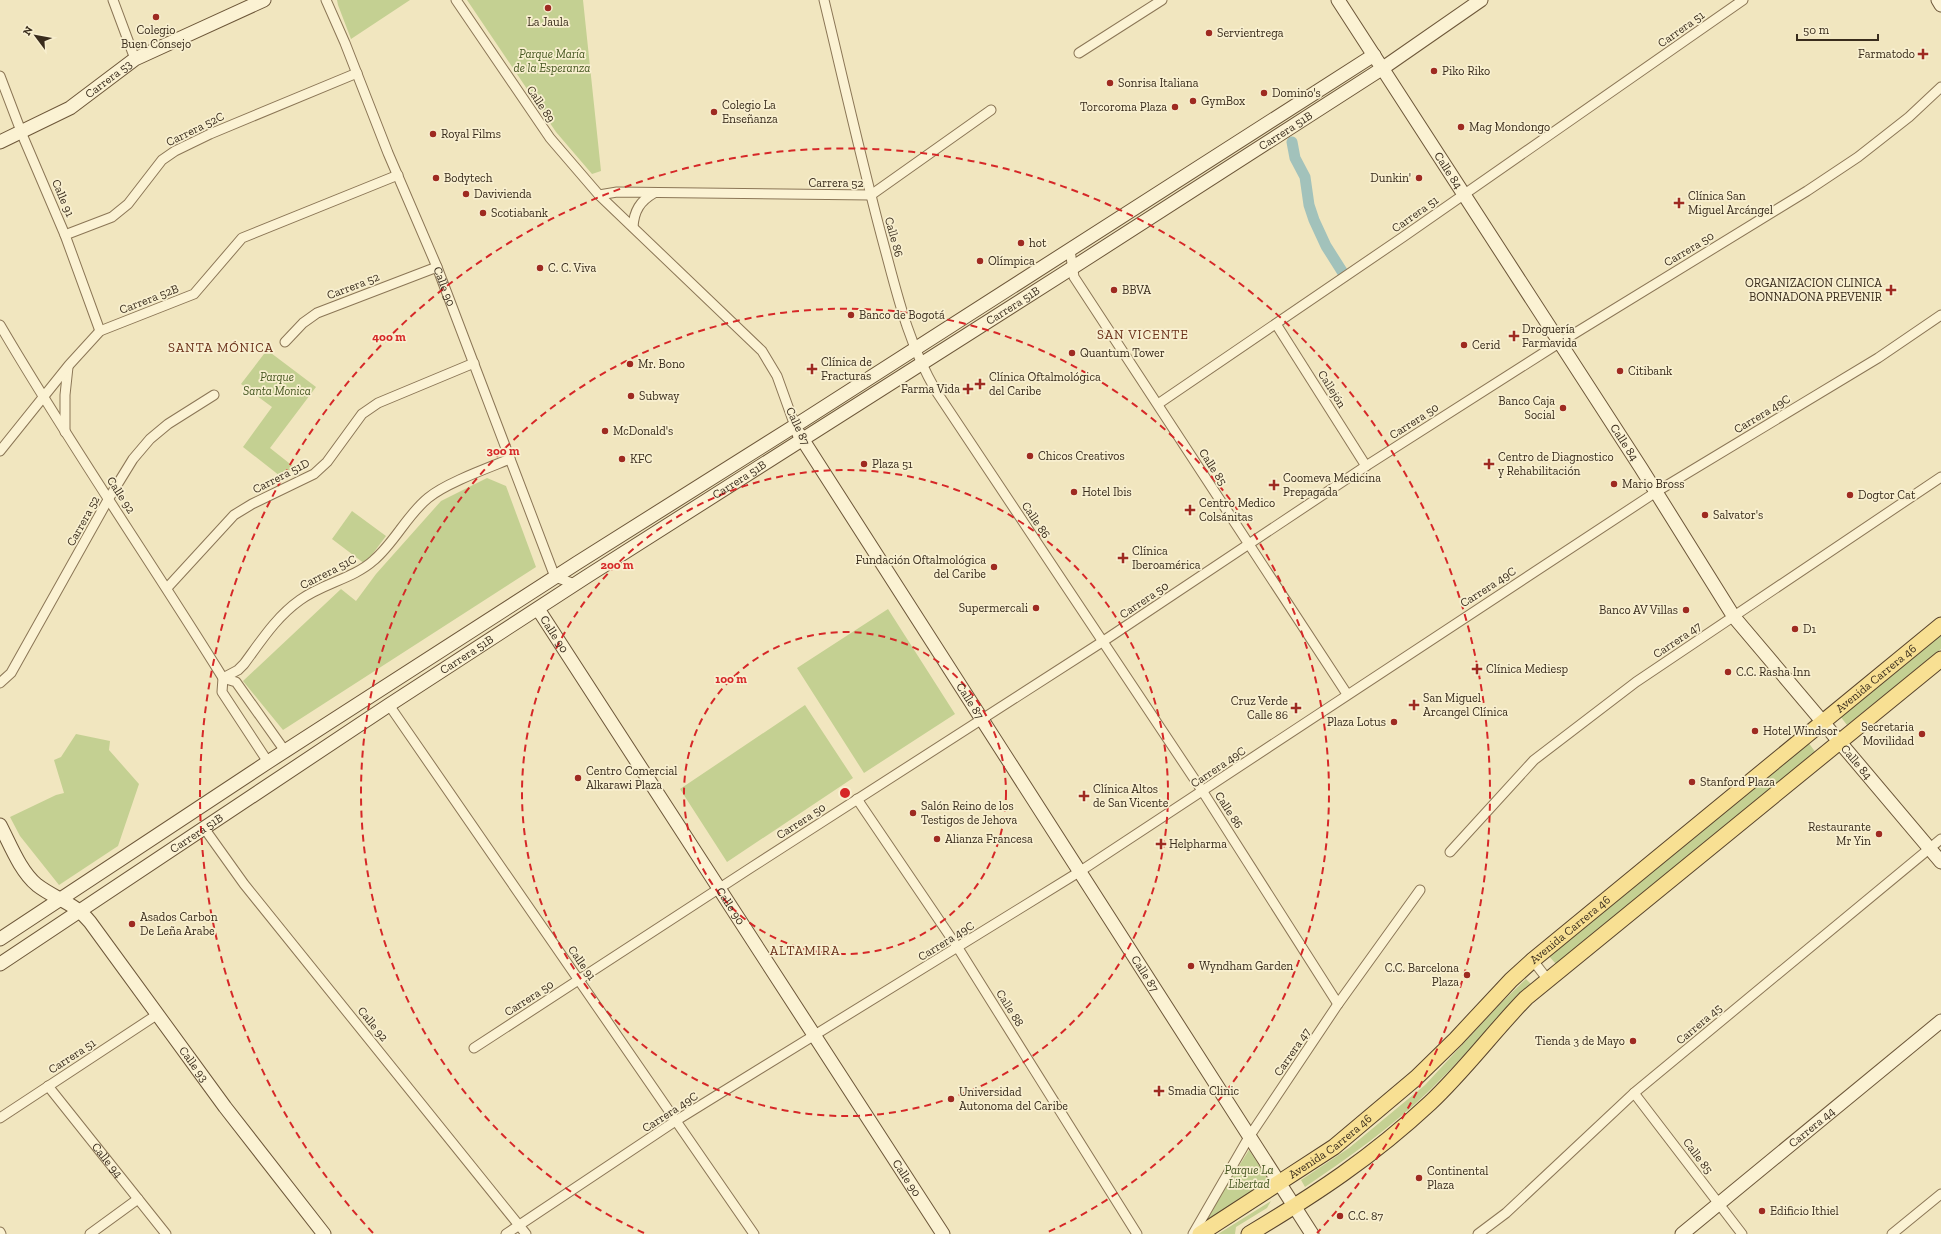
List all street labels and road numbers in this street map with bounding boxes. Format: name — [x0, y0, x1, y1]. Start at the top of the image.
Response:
street label: Carrera 51 — [1655, 8, 1707, 50]
street label: Carrera 53 — [82, 57, 135, 101]
street label: Calle 89 — [524, 83, 558, 125]
street label: Carrera 51B — [1256, 108, 1315, 153]
street label: Carrera 52C — [164, 109, 227, 149]
street label: Calle 84 — [1431, 149, 1466, 192]
street label: Carrera 52 — [808, 176, 864, 190]
street label: Calle 91 — [49, 177, 77, 219]
street label: Carrera 51 — [1389, 193, 1441, 235]
street label: Calle 86 — [882, 215, 906, 259]
street label: Carrera 50 — [1661, 229, 1717, 269]
street label: Calle 90 — [430, 264, 458, 308]
street label: Carrera 52 — [325, 270, 381, 302]
street label: Carrera 52B — [117, 281, 181, 317]
street label: Carrera 51B — [983, 283, 1042, 328]
street label: Callejón — [1314, 368, 1349, 411]
street label: Carrera 49C — [1731, 392, 1793, 436]
street label: Carrera 50 — [1387, 400, 1441, 442]
street label: Calle 87 — [783, 405, 813, 448]
street label: Calle 84 — [1607, 421, 1642, 464]
street label: Calle 85 — [1196, 446, 1230, 488]
street label: Carrera 51D — [250, 456, 312, 496]
street label: Carrera 51B — [710, 457, 769, 502]
street label: Calle 92 — [104, 474, 138, 516]
street label: Carrera 52 — [64, 493, 102, 549]
street label: Calle 86 — [1019, 499, 1053, 541]
street label: Carrera 51C — [298, 552, 359, 592]
street label: Carrera 49C — [1458, 564, 1519, 610]
street label: Carrera 50 — [1117, 579, 1171, 621]
street label: Calle 90 — [537, 613, 572, 656]
street label: Carrera 47 — [1650, 619, 1704, 661]
street label: Carrera 51B — [437, 632, 496, 677]
street label: Avenida Carrera 46 — [1833, 641, 1919, 715]
street label: Calle 87 — [953, 680, 987, 722]
street label: Calle 84 — [1838, 742, 1876, 783]
street label: Carrera 49C — [1188, 743, 1248, 791]
street label: Calle 86 — [1212, 789, 1246, 831]
street label: Carrera 50 — [774, 800, 828, 842]
street label: Carrera 51B — [167, 811, 226, 856]
street label: Calle 90 — [713, 885, 748, 927]
street label: Avenida Carrera 46 — [1527, 893, 1613, 967]
street label: Carrera 49C — [915, 918, 977, 964]
street label: Calle 91 — [565, 943, 599, 983]
street label: Calle 87 — [1128, 953, 1162, 995]
street label: Carrera 50 — [502, 977, 556, 1019]
street label: Calle 88 — [993, 987, 1027, 1029]
street label: Carrera 45 — [1673, 1001, 1725, 1047]
street label: Calle 92 — [355, 1004, 391, 1044]
street label: Carrera 47 — [1271, 1025, 1313, 1079]
street label: Carrera 51 — [46, 1035, 99, 1076]
street label: Calle 93 — [176, 1044, 211, 1085]
street label: Carrera 49C — [640, 1089, 701, 1135]
street label: Carrera 44 — [1786, 1104, 1838, 1150]
street label: Avenida Carrera 46 — [1286, 1111, 1375, 1182]
street label: Calle 85 — [1680, 1135, 1716, 1177]
street label: Calle 94 — [89, 1140, 126, 1181]
street label: Calle 90 — [890, 1157, 924, 1199]

